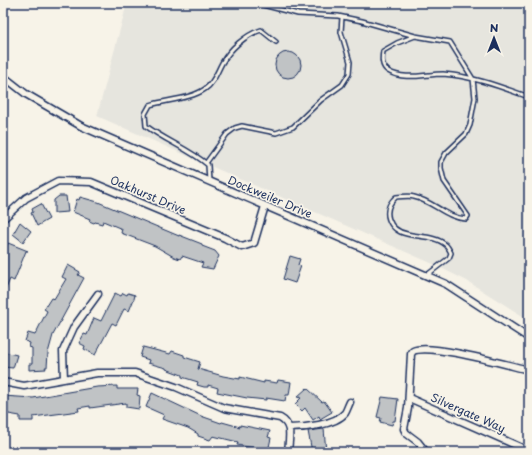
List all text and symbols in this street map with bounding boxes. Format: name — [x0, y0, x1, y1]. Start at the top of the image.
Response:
north arrow — [474, 18, 514, 58]
text: N — [490, 19, 499, 36]
street label: Oakhurst Drive — [108, 171, 189, 218]
street label: Dockweiler Drive — [225, 171, 315, 222]
street label: Silvergate Way — [428, 388, 508, 437]

